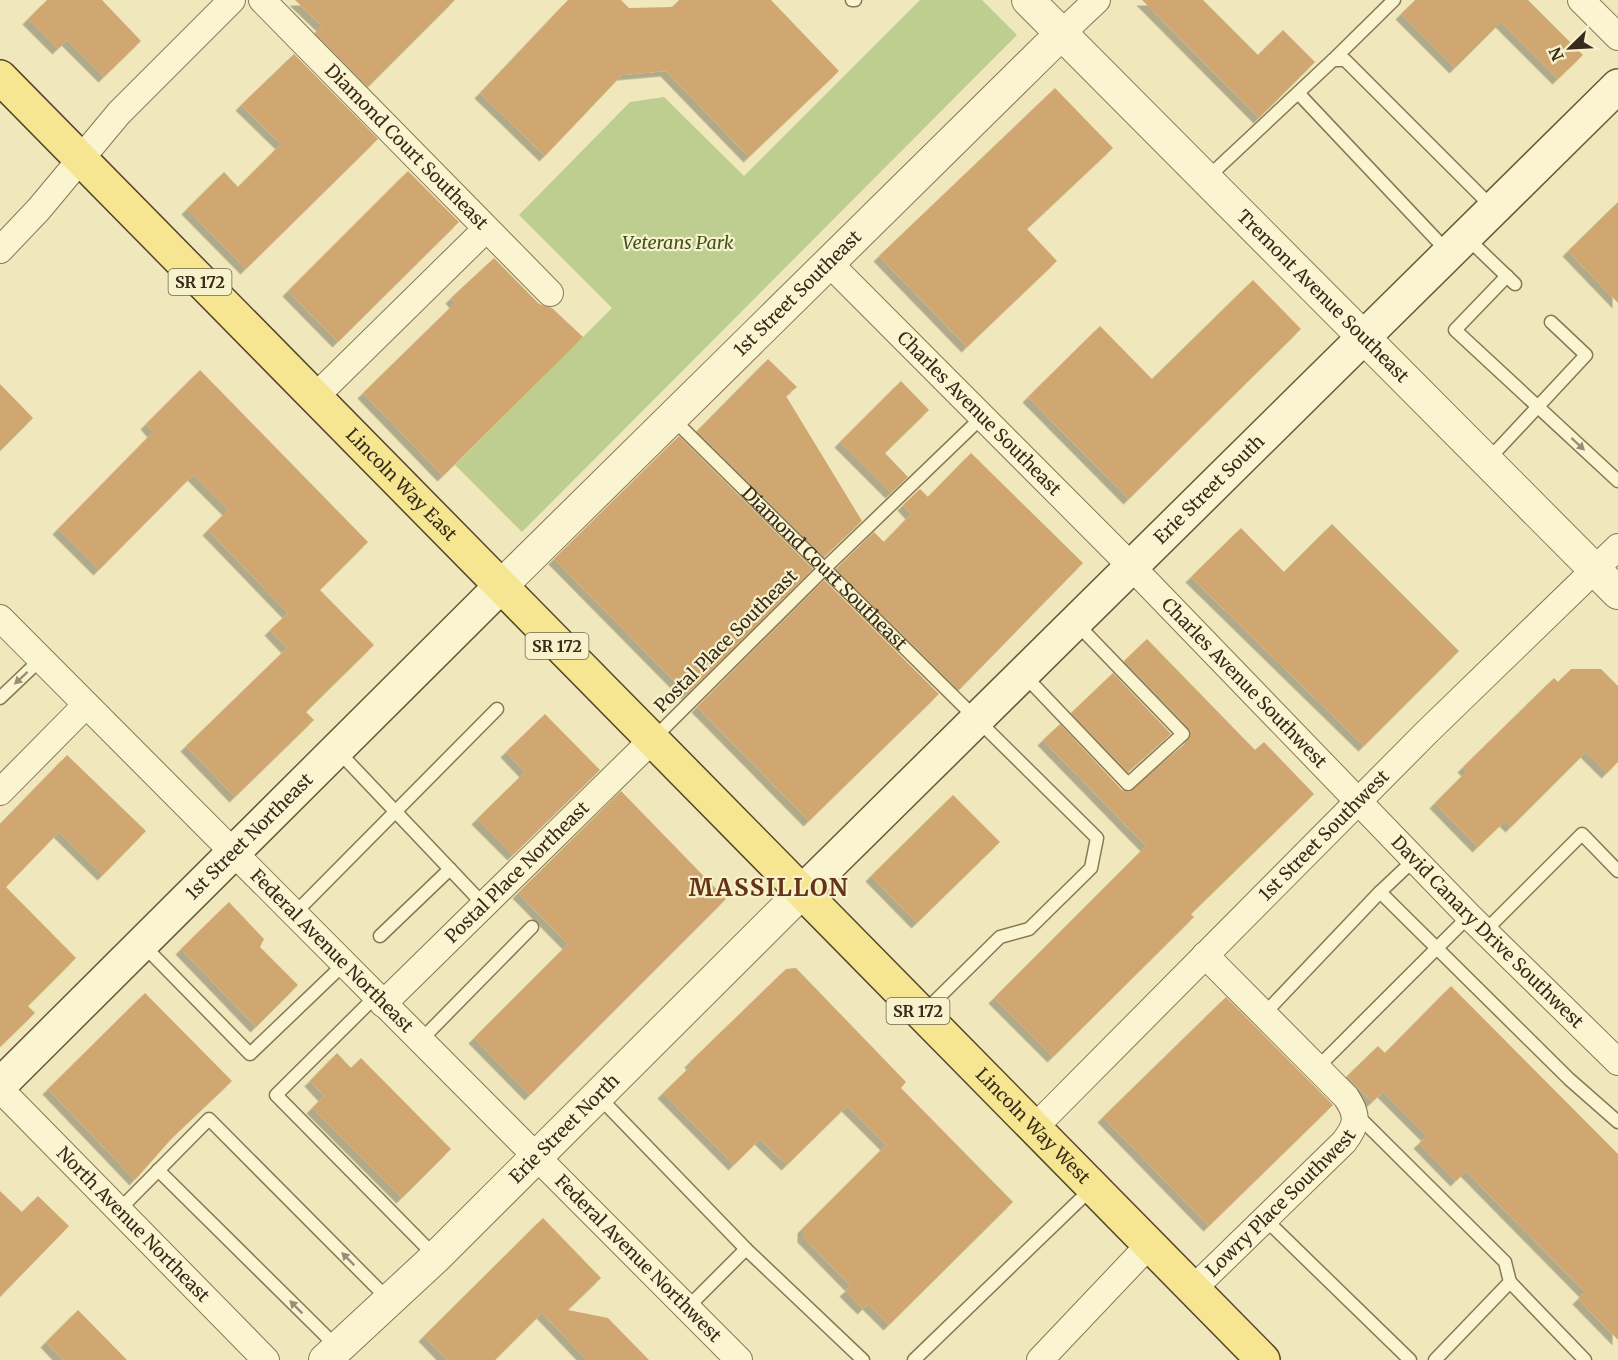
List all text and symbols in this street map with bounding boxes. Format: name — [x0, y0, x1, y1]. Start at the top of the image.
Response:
north arrow — [1540, 18, 1600, 78]
text: N — [1544, 44, 1568, 64]
street label: Diamond Court Southeast — [320, 59, 493, 234]
street label: Tremont Avenue Southeast — [1232, 205, 1414, 387]
street label: 1st Street Southeast — [729, 225, 866, 361]
park label: Veterans Park — [622, 231, 734, 254]
road number: SR 172 — [168, 269, 232, 295]
street label: Charles Avenue Southeast — [893, 326, 1066, 500]
street label: Lincoln Way East — [341, 423, 462, 545]
street label: Erie Street South — [1149, 430, 1269, 549]
one-way arrow — [1571, 436, 1585, 450]
street label: Diamond Court Southeast — [737, 481, 912, 655]
street label: Postal Place Southeast — [649, 564, 802, 717]
street label: Charles Avenue Southwest — [1157, 593, 1332, 773]
road number: SR 172 — [526, 633, 588, 659]
one-way arrow — [13, 671, 28, 685]
street label: 1st Street Southwest — [1254, 765, 1394, 906]
street label: 1st Street Northeast — [181, 768, 317, 904]
street label: Postal Place Northeast — [440, 796, 594, 948]
street label: David Canary Drive Southwest — [1387, 830, 1589, 1033]
street label: Federal Avenue Northeast — [246, 864, 418, 1037]
district label: MASSILLON — [689, 872, 849, 903]
road number: SR 172 — [886, 998, 950, 1024]
street label: Lincoln Way West — [971, 1063, 1095, 1189]
street label: Erie Street North — [504, 1069, 624, 1188]
street label: Lowry Place Southwest — [1201, 1125, 1361, 1281]
street label: North Avenue Northeast — [52, 1142, 215, 1307]
street label: Federal Avenue Northwest — [550, 1170, 726, 1347]
one-way arrow — [341, 1252, 355, 1266]
one-way arrow — [290, 1300, 304, 1314]

